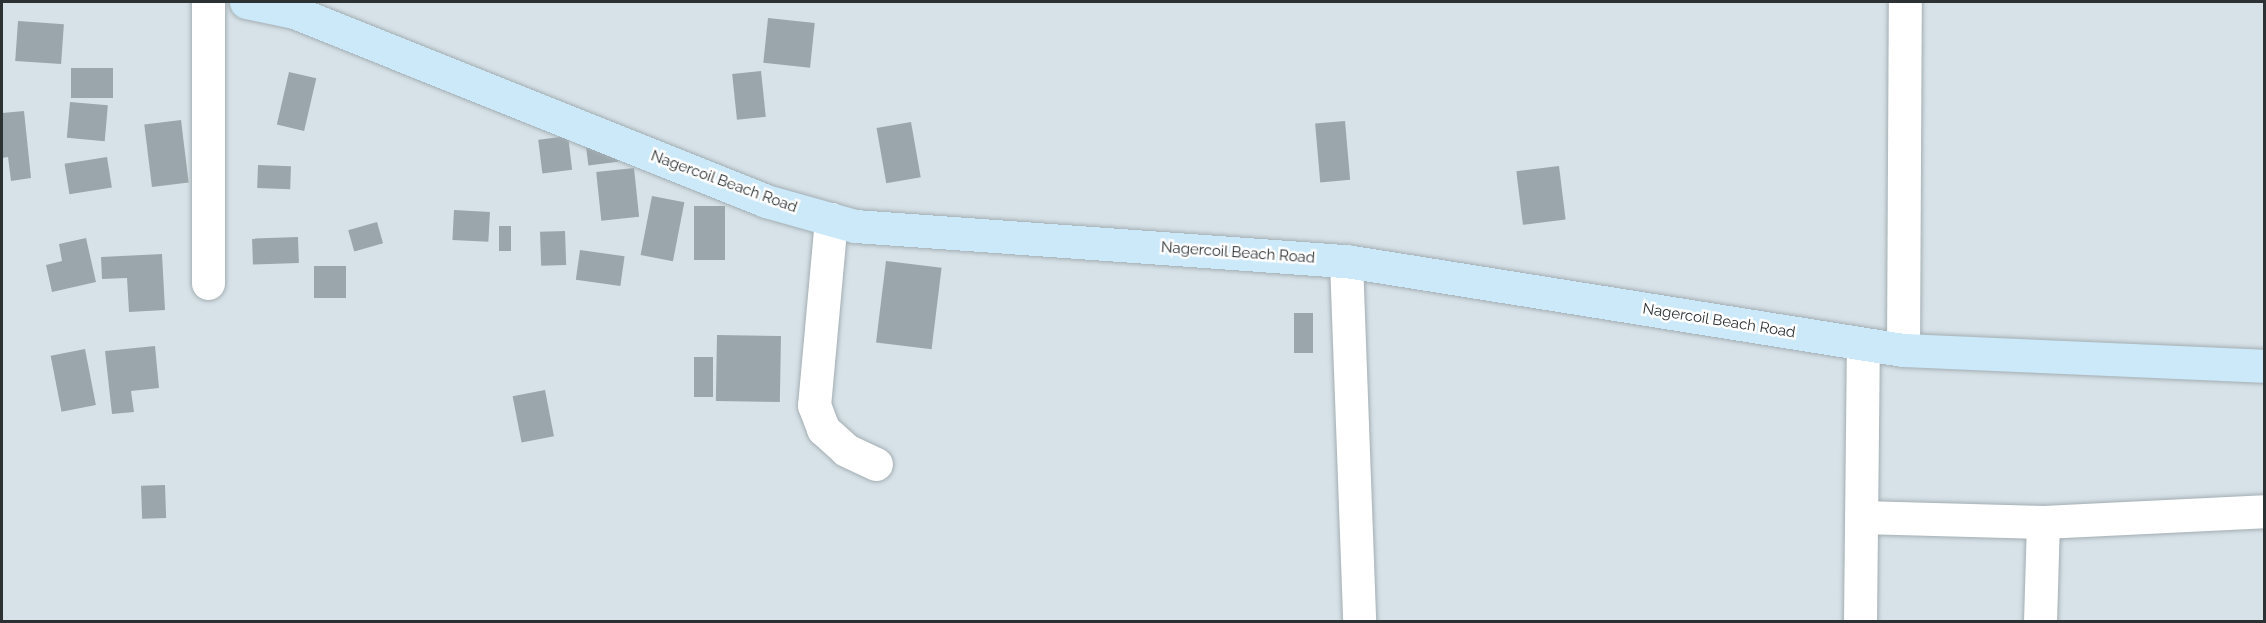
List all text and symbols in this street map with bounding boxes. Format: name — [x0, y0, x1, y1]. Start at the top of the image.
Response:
street label: Nagercoil Beach Road — [648, 147, 800, 217]
street label: Nagercoil Beach Road — [1160, 239, 1316, 267]
street label: Nagercoil Beach Road — [1641, 300, 1797, 342]

